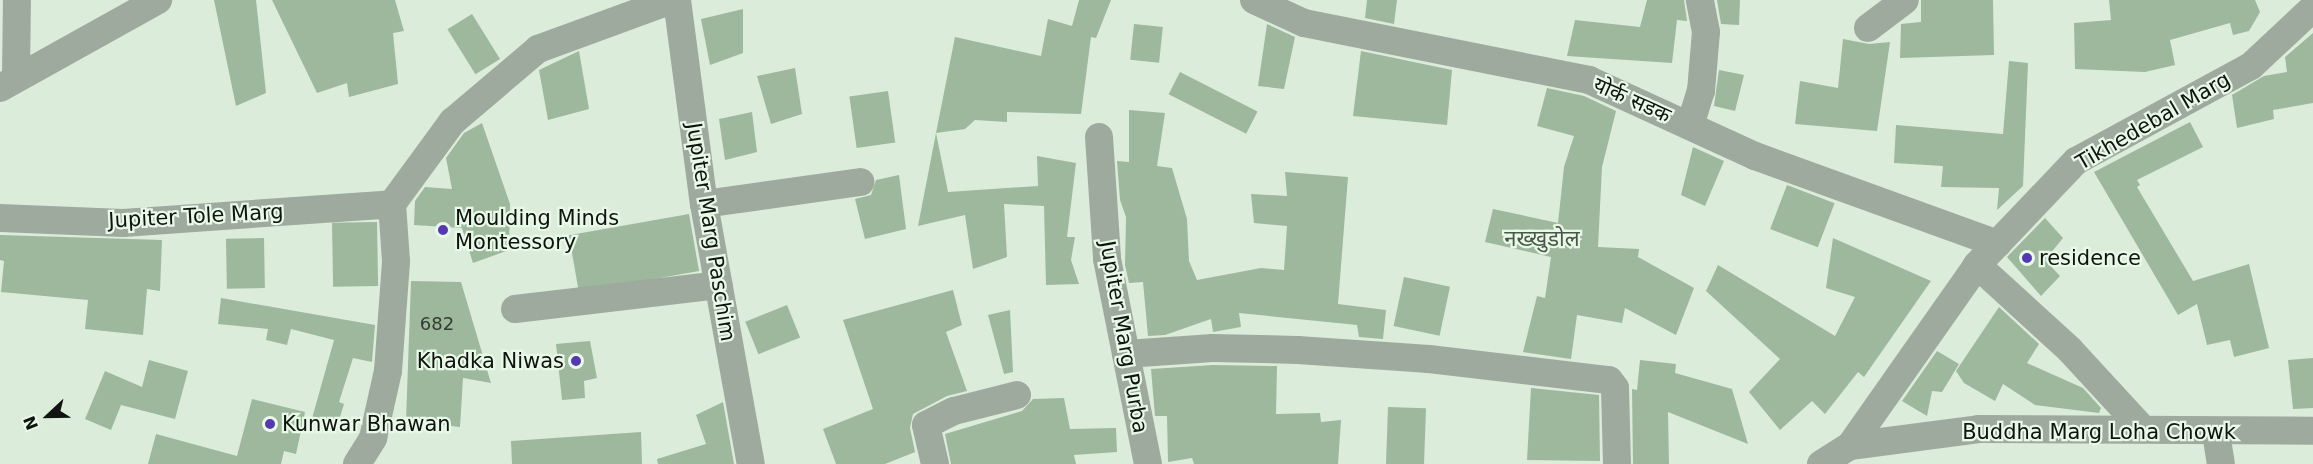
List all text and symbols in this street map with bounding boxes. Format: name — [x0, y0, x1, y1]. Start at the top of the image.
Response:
street label: Tikhedebal Marg — [2071, 67, 2235, 175]
street label: योर्क सडक — [1589, 72, 1675, 128]
street label: Jupiter Marg Paschim — [681, 121, 741, 343]
street label: Jupiter Tole Marg — [108, 199, 284, 233]
place label: Moulding Minds Montessory — [455, 205, 619, 255]
marker: Moulding Minds Montessory — [436, 223, 450, 237]
district label: नख्खुडोल — [1504, 226, 1580, 252]
street label: Jupiter Marg Purba — [1095, 239, 1153, 435]
place label: residence — [2039, 245, 2141, 271]
marker: residence — [2020, 251, 2034, 265]
house number: 682 — [420, 313, 454, 335]
place label: Khadka Niwas — [417, 348, 564, 374]
marker: Khadka Niwas — [569, 354, 583, 368]
north arrow — [18, 386, 78, 446]
place label: Kunwar Bhawan — [282, 411, 451, 437]
text: N — [20, 413, 42, 433]
marker: Kunwar Bhawan — [263, 417, 277, 431]
street label: Buddha Marg Loha Chowk — [1962, 419, 2236, 445]

